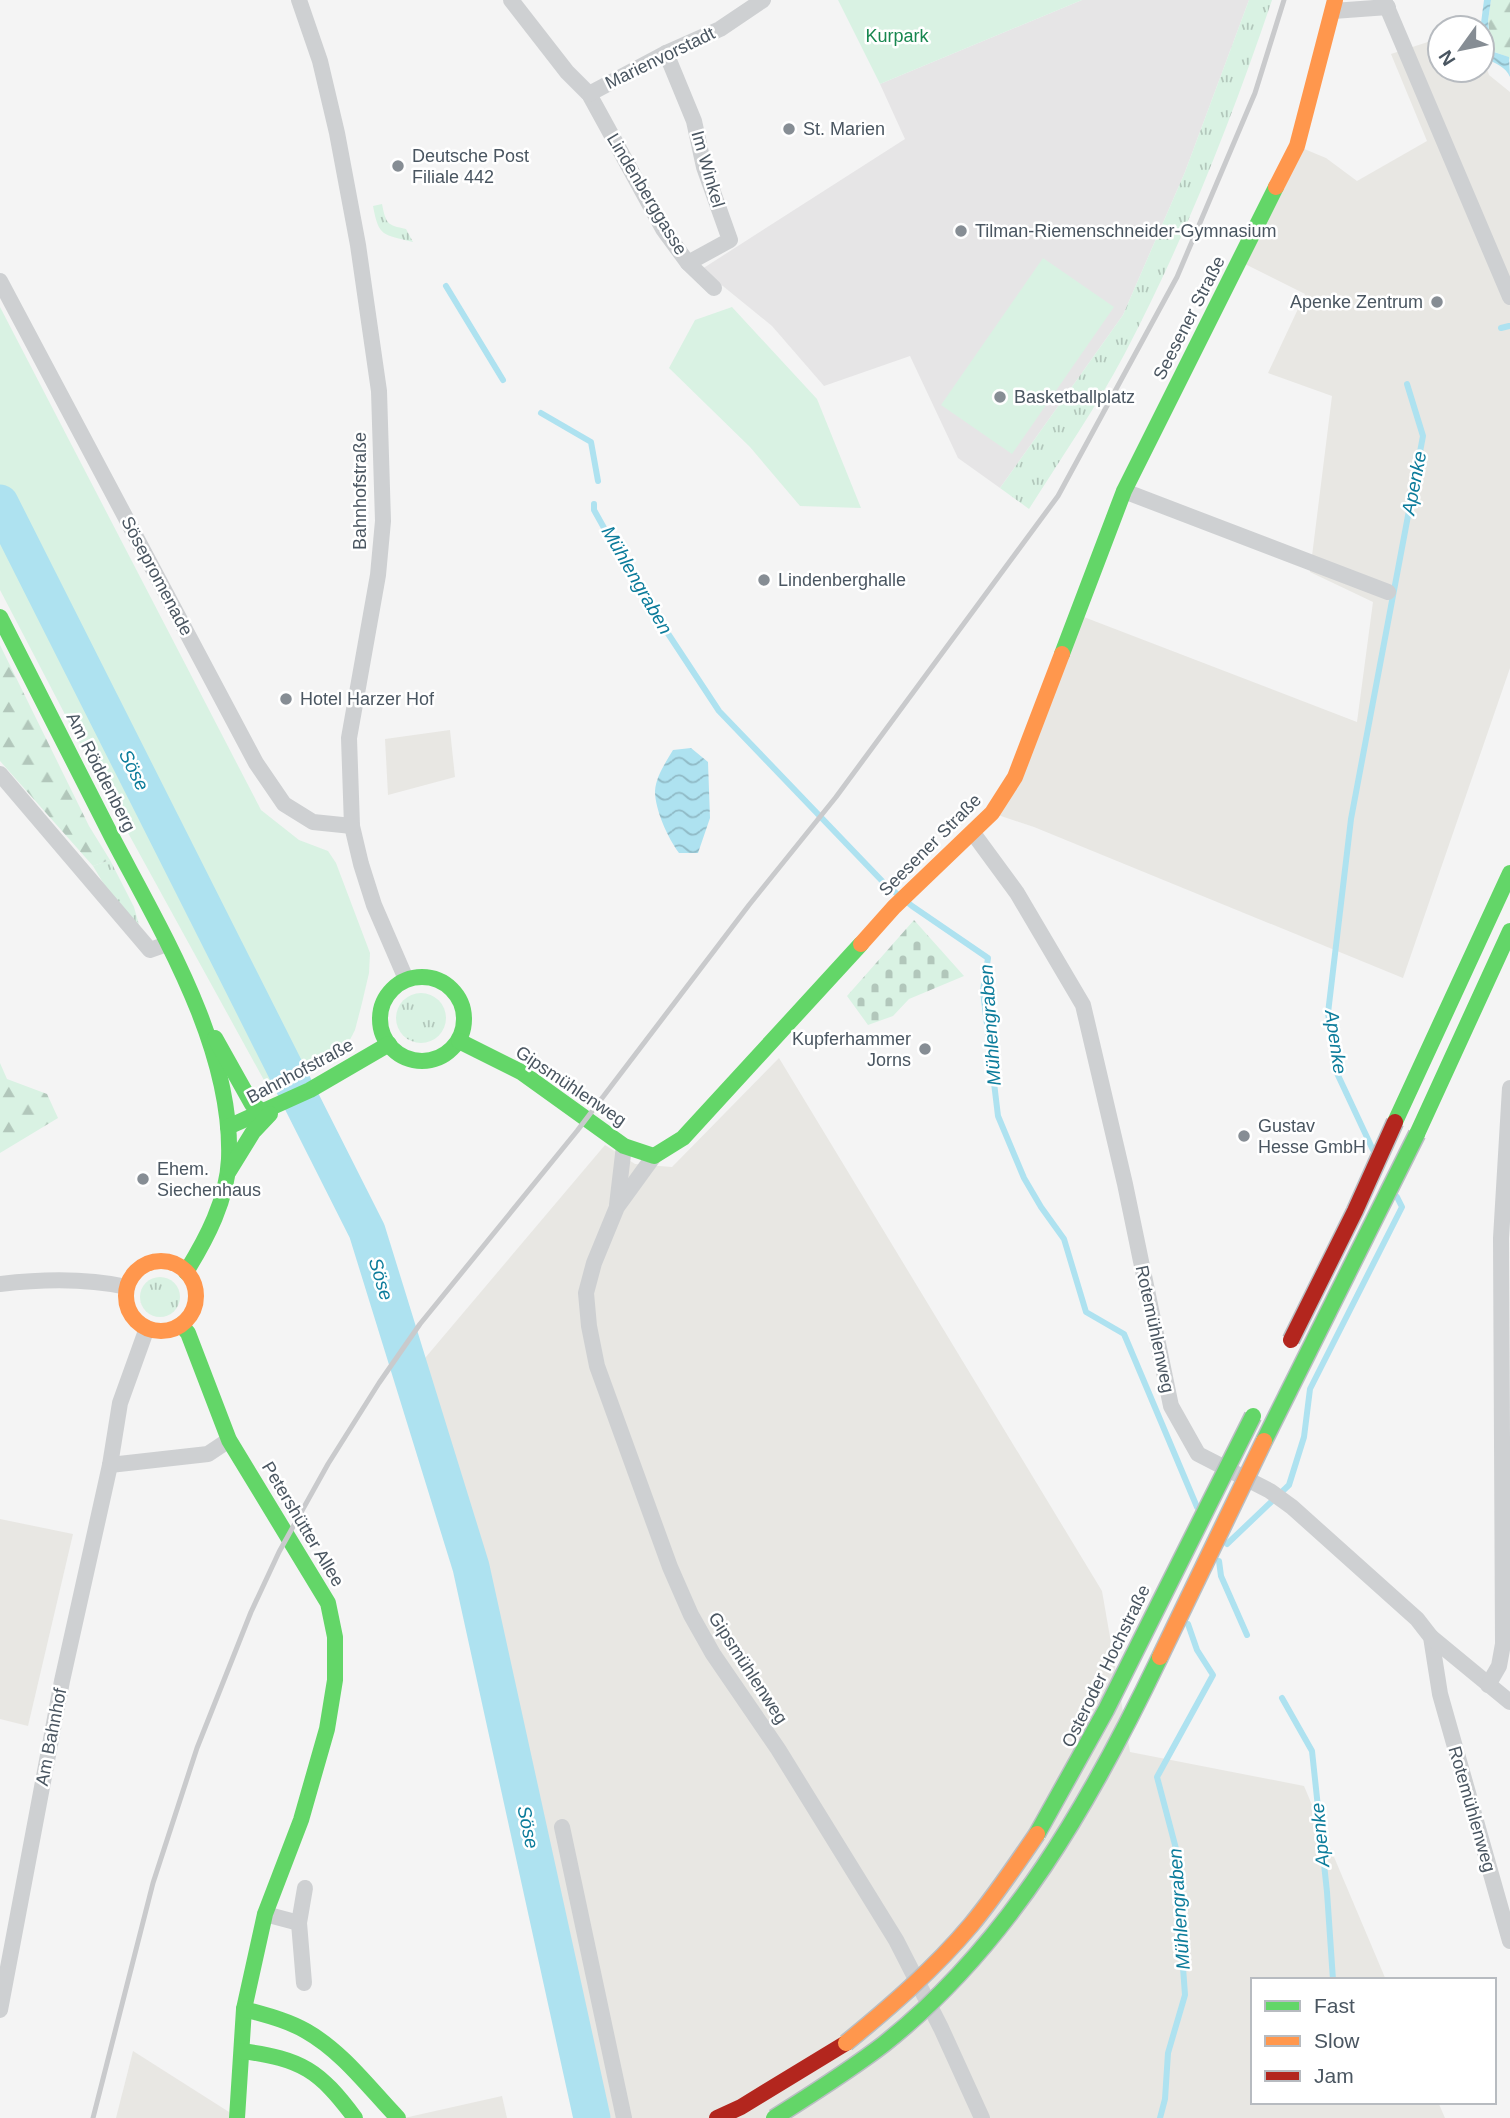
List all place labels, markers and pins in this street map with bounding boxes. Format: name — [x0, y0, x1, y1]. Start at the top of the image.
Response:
place label: St. Marien — [803, 119, 885, 139]
marker: St. Marien — [781, 121, 797, 137]
place label: Deutsche Post Filiale 442 — [412, 146, 529, 187]
marker: Deutsche Post Filiale 442 — [390, 158, 406, 174]
place label: Tilman-Riemenschneider-Gymnasium — [975, 221, 1276, 241]
marker: Tilman-Riemenschneider-Gymnasium — [953, 223, 969, 239]
place label: Apenke Zentrum — [1290, 292, 1423, 312]
marker: Apenke Zentrum — [1429, 294, 1445, 310]
place label: Basketballplatz — [1014, 387, 1135, 407]
marker: Basketballplatz — [992, 389, 1008, 405]
place label: Lindenberghalle — [778, 570, 906, 590]
marker: Lindenberghalle — [756, 572, 772, 588]
place label: Hotel Harzer Hof — [300, 689, 435, 709]
marker: Hotel Harzer Hof — [278, 691, 294, 707]
place label: Kupferhammer Jorns — [792, 1029, 911, 1070]
marker: Kupferhammer Jorns — [917, 1041, 933, 1057]
place label: Gustav Hesse GmbH — [1258, 1116, 1366, 1157]
marker: Gustav Hesse GmbH — [1236, 1128, 1252, 1144]
place label: Ehem. Siechenhaus — [157, 1159, 261, 1200]
marker: Ehem. Siechenhaus — [135, 1171, 151, 1187]

